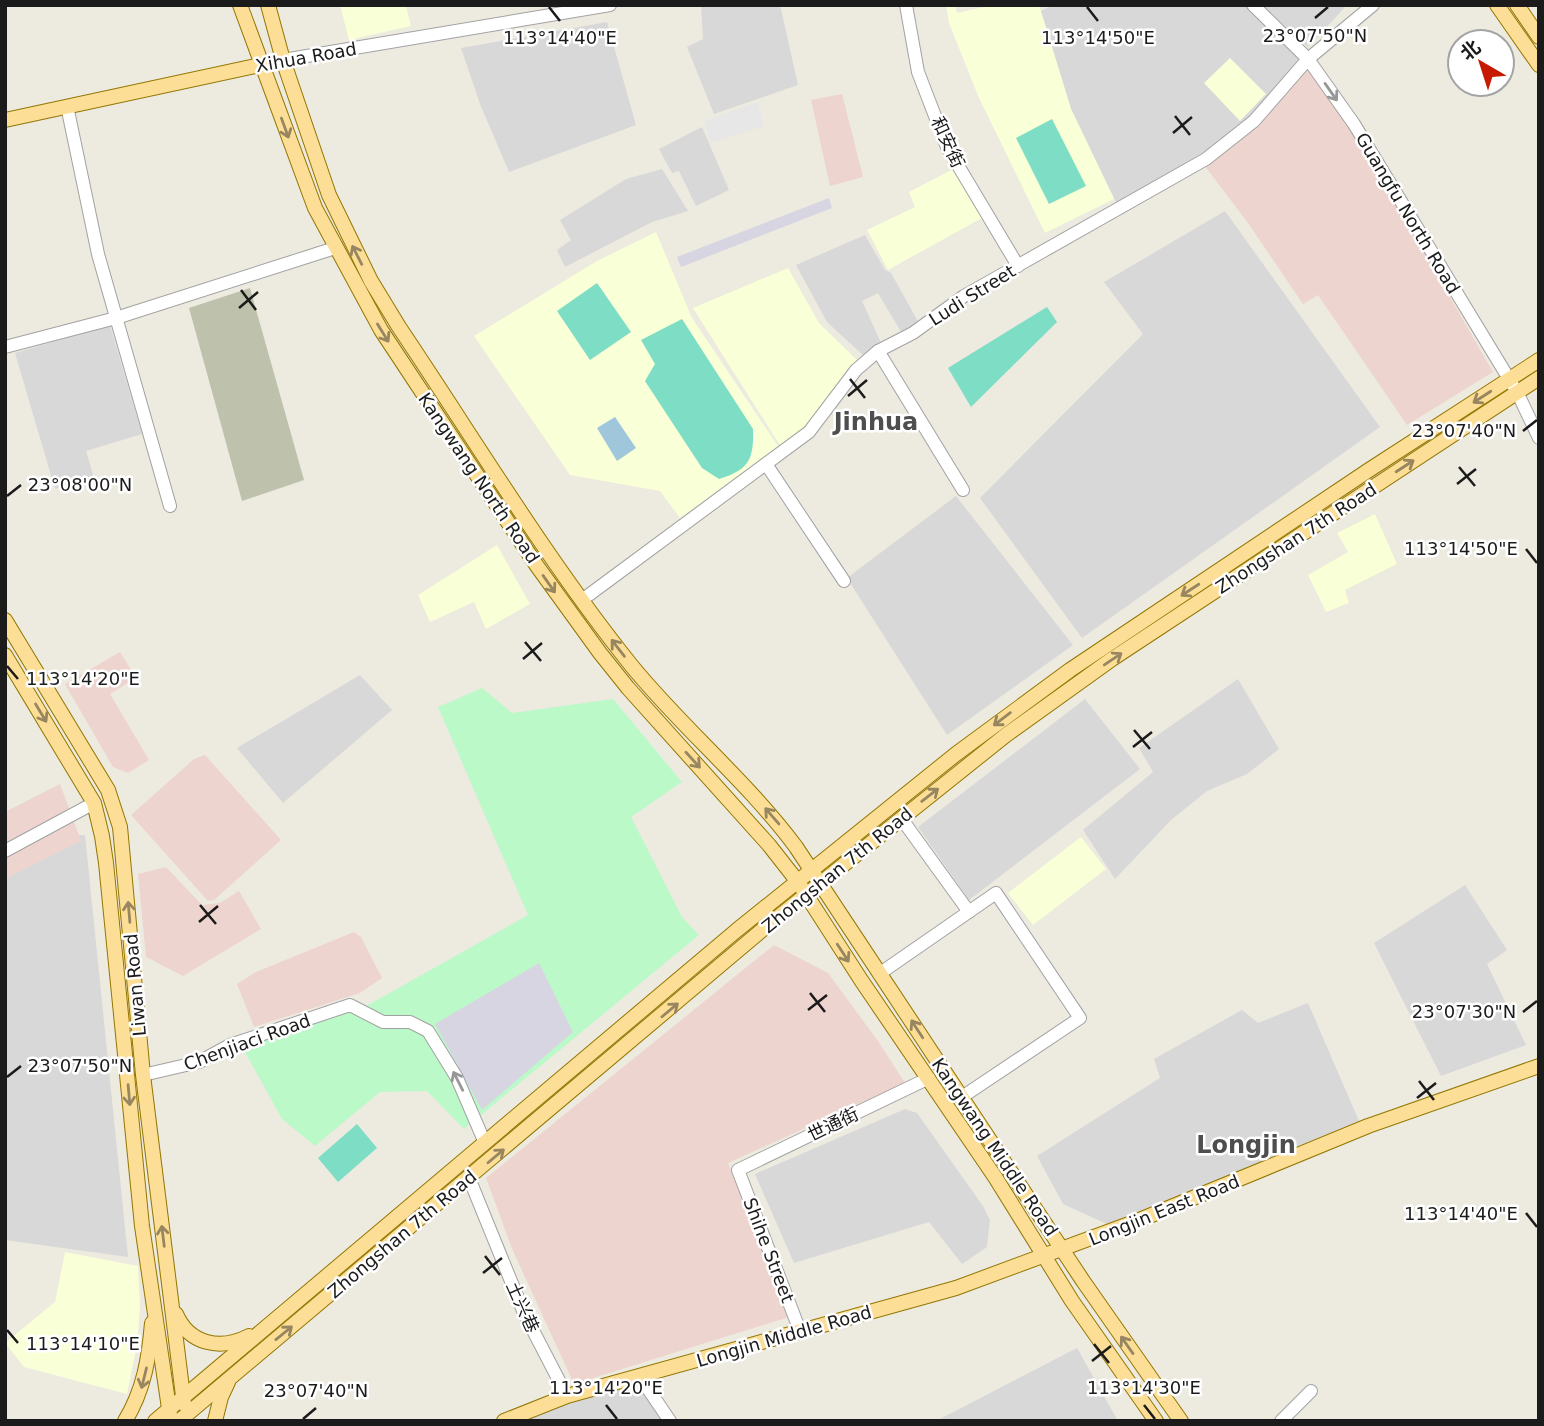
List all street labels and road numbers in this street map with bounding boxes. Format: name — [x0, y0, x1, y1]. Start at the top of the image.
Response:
street label: Xihua Road — [254, 38, 358, 76]
street label: 和安街 — [927, 113, 969, 171]
street label: Guangfu North Road — [1352, 129, 1464, 297]
street label: Ludi Street — [925, 260, 1019, 330]
street label: Kangwang North Road — [414, 389, 544, 567]
street label: Zhongshan 7th Road — [1212, 478, 1380, 598]
street label: Zhongshan 7th Road — [758, 803, 916, 937]
street label: Liwan Road — [120, 933, 150, 1037]
street label: Chenjiaci Road — [181, 1009, 313, 1075]
street label: Kangwang Middle Road — [928, 1054, 1062, 1240]
street label: 世通街 — [804, 1103, 862, 1145]
street label: Zhongshan 7th Road — [323, 1166, 481, 1302]
street label: Longjin East Road — [1086, 1170, 1242, 1250]
street label: Shihe Street — [739, 1195, 799, 1305]
street label: 土兴巷 — [502, 1278, 544, 1336]
street label: Longjin Middle Road — [694, 1301, 874, 1371]

